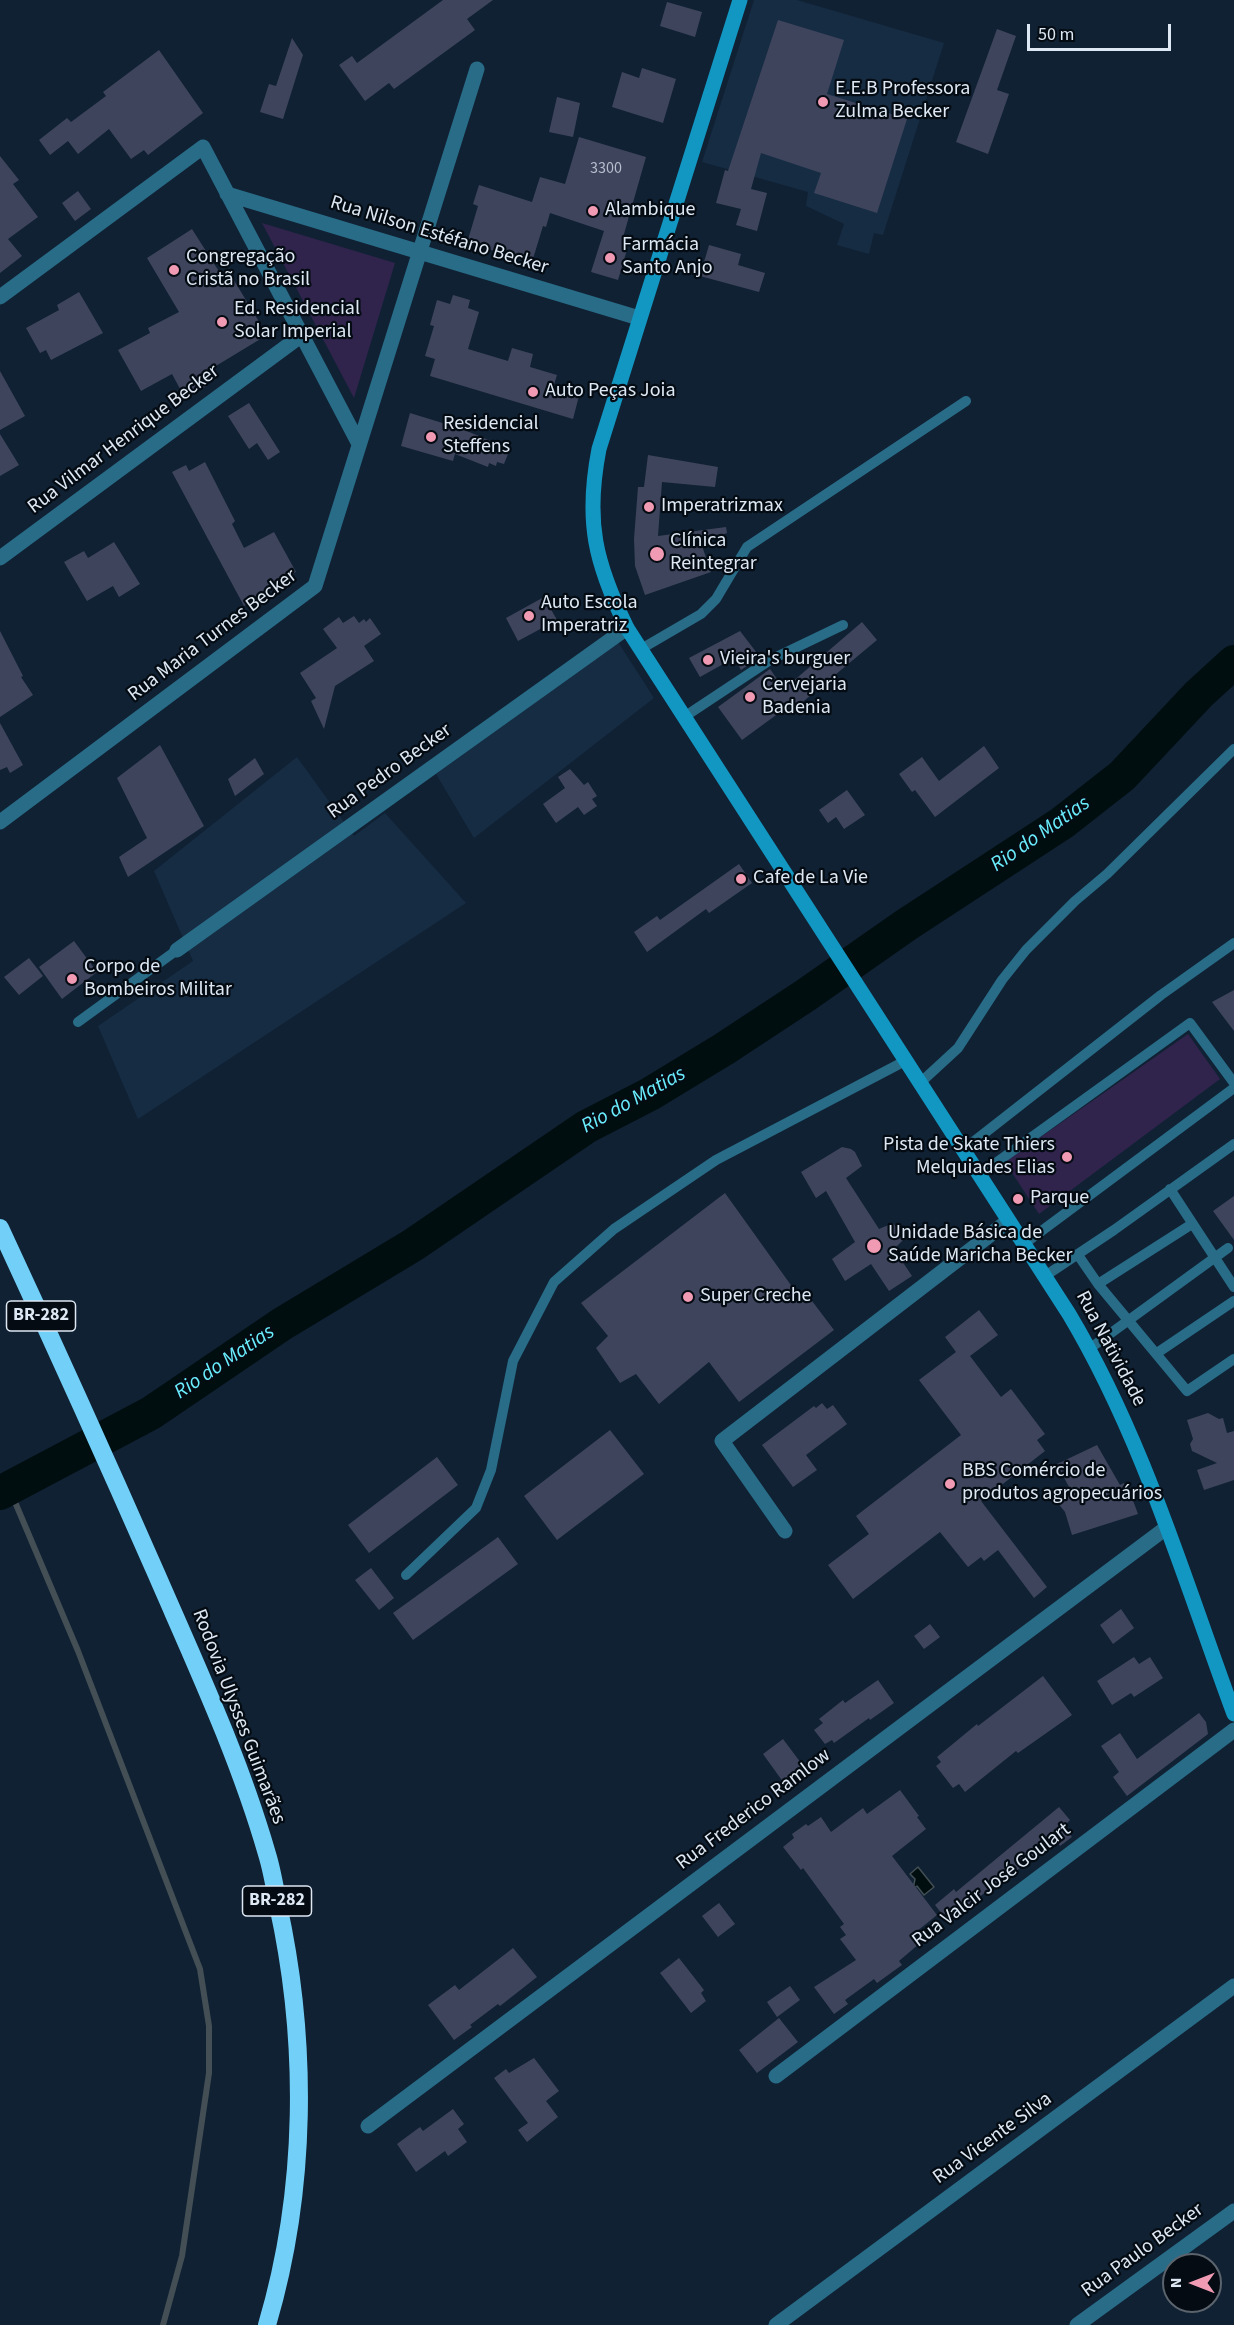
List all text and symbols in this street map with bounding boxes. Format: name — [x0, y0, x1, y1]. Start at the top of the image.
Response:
scale bar — [1030, 12, 1174, 50]
text: 50 m — [1038, 22, 1074, 47]
place label: E.E.B Professora Zulma Becker — [835, 78, 970, 125]
marker: E.E.B Professora Zulma Becker — [816, 95, 830, 109]
house number: 3300 — [590, 159, 622, 179]
street label: Rua Nilson Estéfano Becker — [327, 191, 551, 281]
place label: Alambique — [605, 199, 695, 223]
marker: Alambique — [586, 204, 600, 218]
place label: Farmácia Santo Anjo — [622, 234, 713, 281]
place label: Congregação Cristã no Brasil — [186, 246, 310, 293]
marker: Farmácia Santo Anjo — [603, 251, 617, 265]
marker: Congregação Cristã no Brasil — [167, 263, 181, 277]
place label: Ed. Residencial Solar Imperial — [234, 298, 360, 345]
marker: Ed. Residencial Solar Imperial — [215, 315, 229, 329]
street label: Rua Vilmar Henrique Becker — [24, 360, 224, 520]
place label: Auto Peças Joia — [545, 380, 676, 404]
marker: Auto Peças Joia — [526, 385, 540, 399]
place label: Residencial Steffens — [443, 413, 539, 460]
marker: Residencial Steffens — [424, 430, 438, 444]
place label: Imperatrizmax — [661, 495, 783, 519]
marker: Imperatrizmax — [642, 500, 656, 514]
place label: Clínica Reintegrar — [670, 530, 757, 577]
marker: Clínica Reintegrar — [648, 545, 666, 563]
street label: Rua Maria Turnes Becker — [124, 565, 302, 707]
place label: Auto Escola Imperatriz — [541, 592, 638, 639]
marker: Auto Escola Imperatriz — [522, 609, 536, 623]
place label: Vieira's burguer — [720, 648, 850, 672]
marker: Vieira's burguer — [701, 653, 715, 667]
place label: Cervejaria Badenia — [762, 674, 847, 721]
marker: Cervejaria Badenia — [743, 690, 757, 704]
street label: Rua Pedro Becker — [323, 719, 457, 825]
water label: Rio do Matias — [987, 792, 1095, 878]
place label: Cafe de La Vie — [753, 867, 868, 891]
marker: Cafe de La Vie — [734, 872, 748, 886]
place label: Corpo de Bombeiros Militar — [84, 956, 232, 1003]
marker: Corpo de Bombeiros Militar — [65, 972, 79, 986]
water label: Rio do Matias — [577, 1062, 691, 1140]
place label: Pista de Skate Thiers Melquiades Elias — [883, 1134, 1055, 1181]
marker: Pista de Skate Thiers Melquiades Elias — [1060, 1150, 1074, 1164]
place label: Parque — [1030, 1187, 1089, 1211]
marker: Parque — [1011, 1192, 1025, 1206]
place label: Unidade Básica de Saúde Maricha Becker — [888, 1222, 1072, 1269]
marker: Unidade Básica de Saúde Maricha Becker — [865, 1237, 883, 1255]
place label: Super Creche — [700, 1285, 812, 1309]
street label: Rua Natividade — [1070, 1287, 1150, 1411]
marker: Super Creche — [681, 1290, 695, 1304]
road number: BR-282 — [6, 1301, 76, 1331]
water label: Rio do Matias — [170, 1320, 280, 1406]
place label: BBS Comércio de produtos agropecuários — [962, 1460, 1162, 1507]
marker: BBS Comércio de produtos agropecuários — [943, 1477, 957, 1491]
street label: Rodovia Ulysses Guimarães — [186, 1606, 290, 1828]
street label: Rua Frederico Ramlow — [672, 1744, 836, 1876]
street label: Rua Valcir José Goulart — [908, 1819, 1076, 1953]
road number: BR-282 — [242, 1886, 312, 1916]
street label: Rua Vicente Silva — [929, 2088, 1057, 2190]
street label: Rua Paulo Becker — [1077, 2199, 1209, 2303]
north arrow — [1162, 2253, 1222, 2313]
text: N — [1165, 2278, 1187, 2288]

